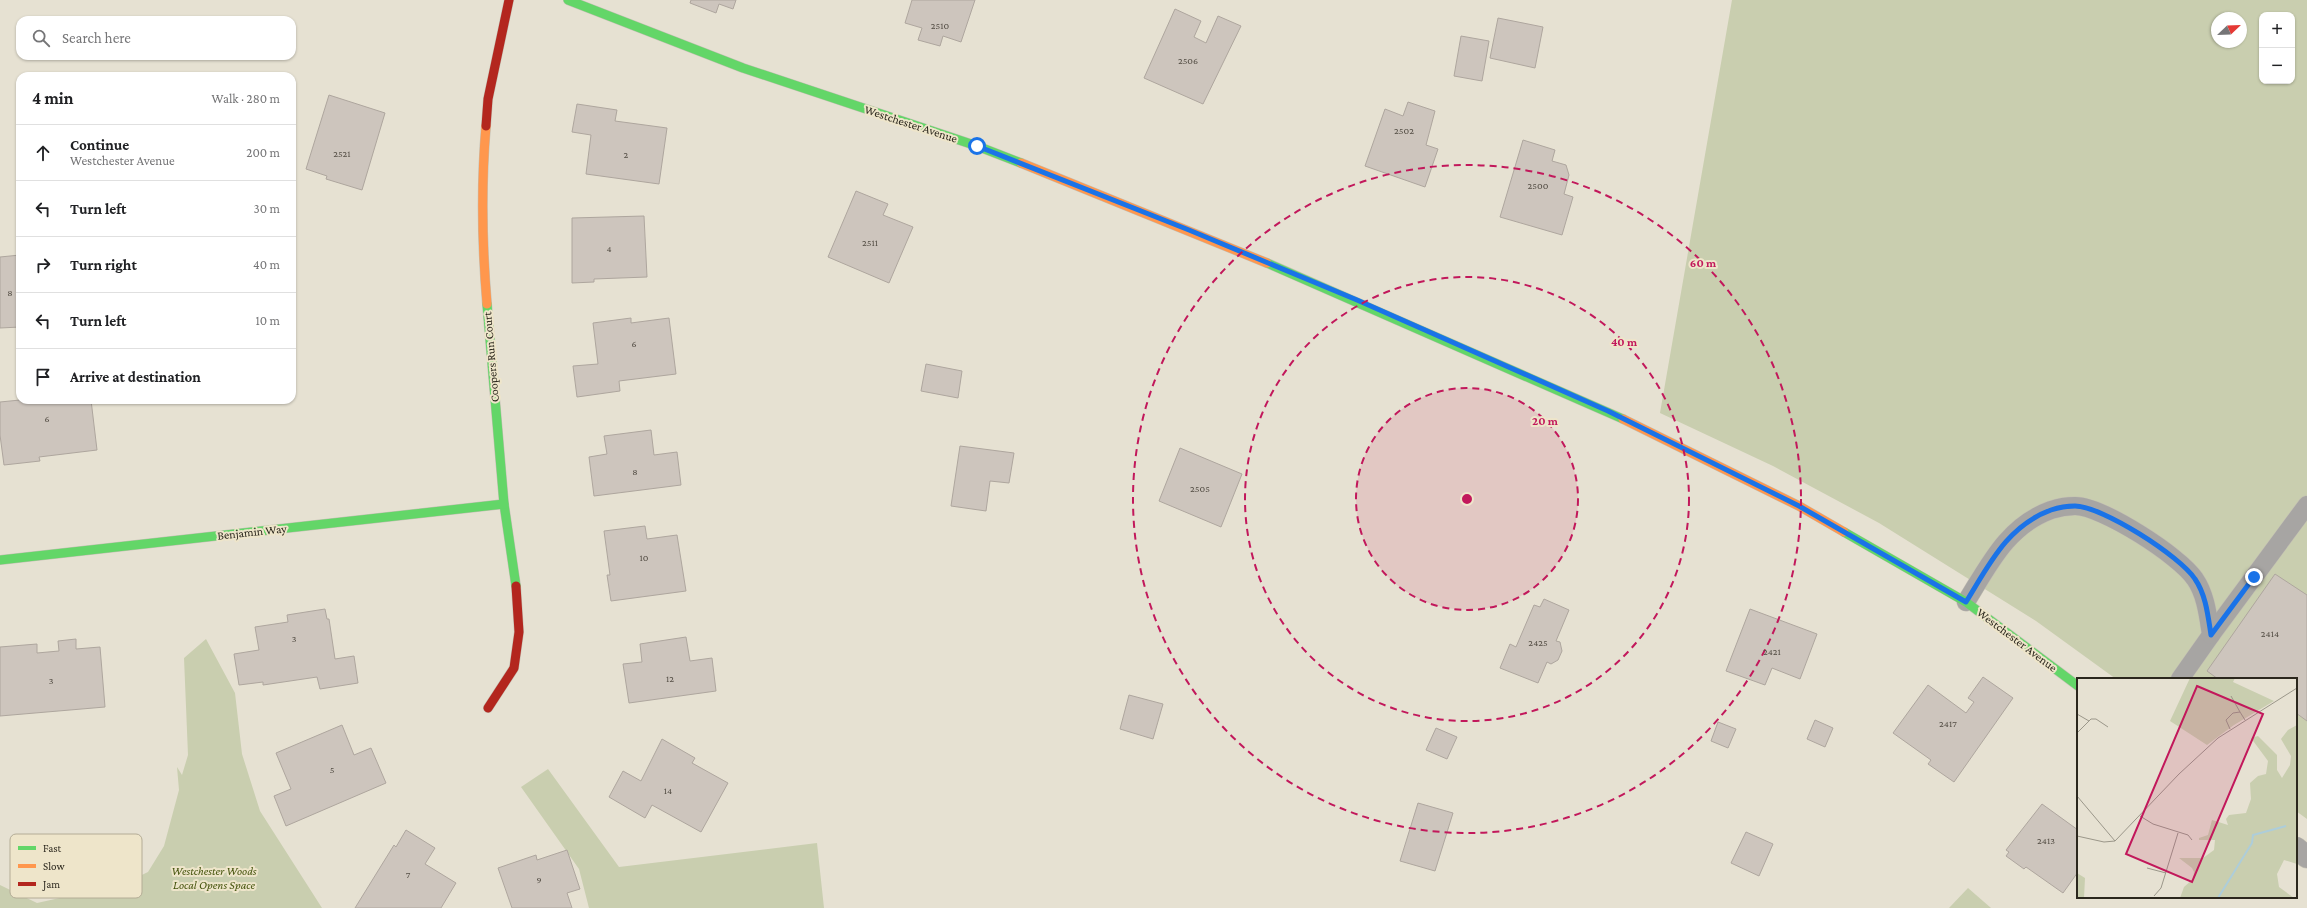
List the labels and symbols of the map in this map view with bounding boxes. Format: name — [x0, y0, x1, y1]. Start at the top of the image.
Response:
north arrow — [2211, 12, 2247, 48]
house number: 2510 — [931, 20, 950, 31]
house number: 2506 — [1178, 55, 1198, 66]
street label: Westchester Avenue — [863, 102, 959, 146]
house number: 2502 — [1394, 125, 1414, 136]
route start — [968, 137, 986, 155]
house number: 2521 — [333, 148, 351, 159]
house number: 2 — [624, 149, 629, 160]
house number: 2500 — [1528, 180, 1549, 191]
house number: 2511 — [862, 237, 878, 248]
house number: 4 — [606, 243, 612, 254]
text: 60 m — [1690, 256, 1717, 270]
house number: 8 — [7, 287, 13, 298]
street label: Coopers Run Court — [480, 310, 502, 403]
text: 40 m — [1611, 335, 1638, 349]
house number: 6 — [631, 338, 637, 349]
house number: 6 — [44, 413, 50, 424]
text: 20 m — [1532, 414, 1559, 428]
house number: 8 — [632, 466, 638, 477]
house number: 2505 — [1190, 483, 1210, 494]
centre of rings — [1460, 492, 1474, 506]
street label: Benjamin Way — [217, 521, 288, 543]
house number: 10 — [640, 552, 649, 563]
route end — [2245, 568, 2263, 586]
street label: Westchester Avenue — [1974, 605, 2060, 675]
house number: 2414 — [2261, 628, 2279, 639]
house number: 3 — [292, 633, 297, 644]
house number: 2425 — [1528, 637, 1548, 648]
house number: 2421 — [1763, 646, 1781, 657]
house number: 12 — [666, 673, 674, 684]
house number: 3 — [49, 675, 54, 686]
inset map — [2077, 678, 2297, 898]
house number: 2417 — [1939, 718, 1957, 729]
house number: 5 — [330, 764, 335, 775]
house number: 14 — [664, 785, 672, 796]
legend — [10, 834, 142, 898]
house number: 2413 — [2037, 835, 2055, 846]
text: Fast — [43, 842, 62, 854]
text: Slow — [43, 860, 65, 872]
park label: Westchester Woods Local Opens Space — [171, 864, 257, 892]
house number: 7 — [406, 869, 411, 880]
house number: 9 — [536, 874, 542, 885]
text: Jam — [42, 878, 60, 891]

